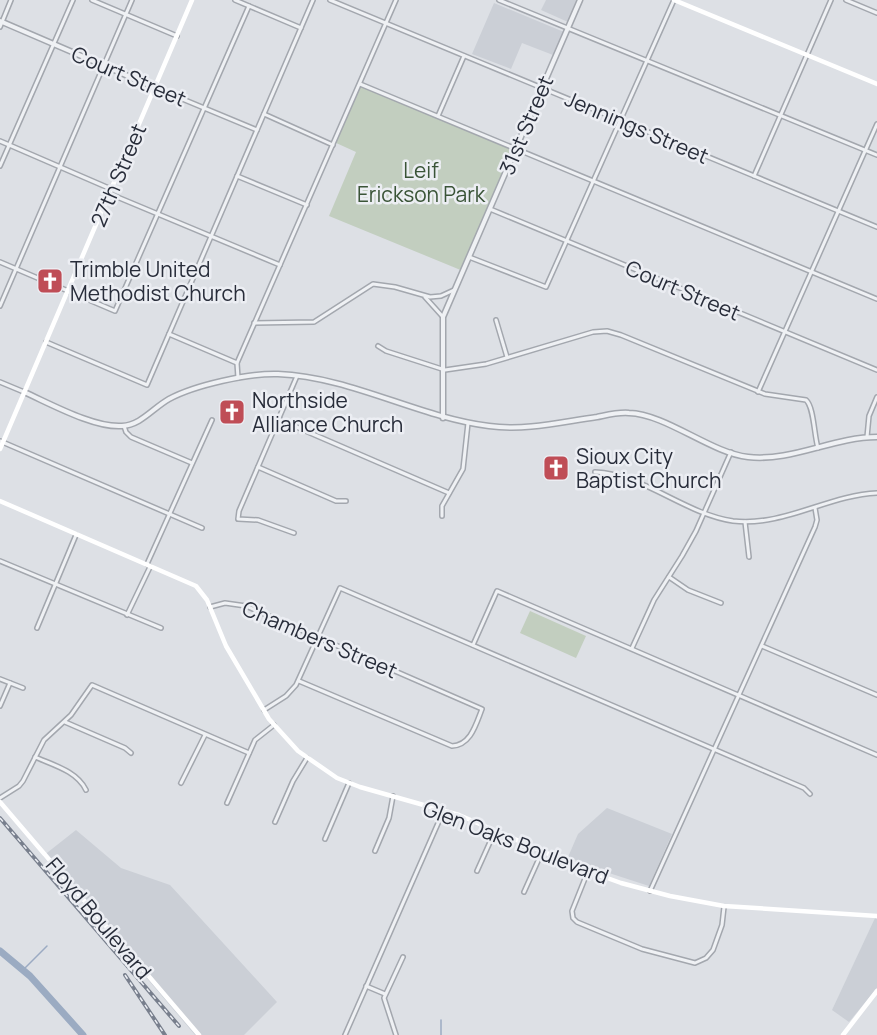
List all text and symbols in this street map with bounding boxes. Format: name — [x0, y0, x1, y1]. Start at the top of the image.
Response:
street label: Court Street — [67, 39, 191, 113]
street label: 31st Street — [493, 71, 559, 179]
street label: Jennings Street — [561, 84, 713, 170]
street label: 27th Street — [84, 119, 152, 231]
park label: Leif Erickson Park — [357, 156, 486, 208]
street label: Court Street — [621, 253, 745, 327]
place label: Trimble United Methodist Church — [70, 255, 246, 307]
church icon: Trimble United Methodist Church — [35, 266, 65, 296]
place label: Northside Alliance Church — [252, 386, 403, 438]
church icon: Northside Alliance Church — [217, 397, 247, 427]
place label: Sioux City Baptist Church — [576, 442, 721, 494]
church icon: Sioux City Baptist Church — [541, 453, 571, 483]
street label: Chambers Street — [238, 594, 402, 684]
street label: Glen Oaks Boulevard — [419, 794, 613, 890]
street label: Floyd Boulevard — [40, 851, 158, 985]

